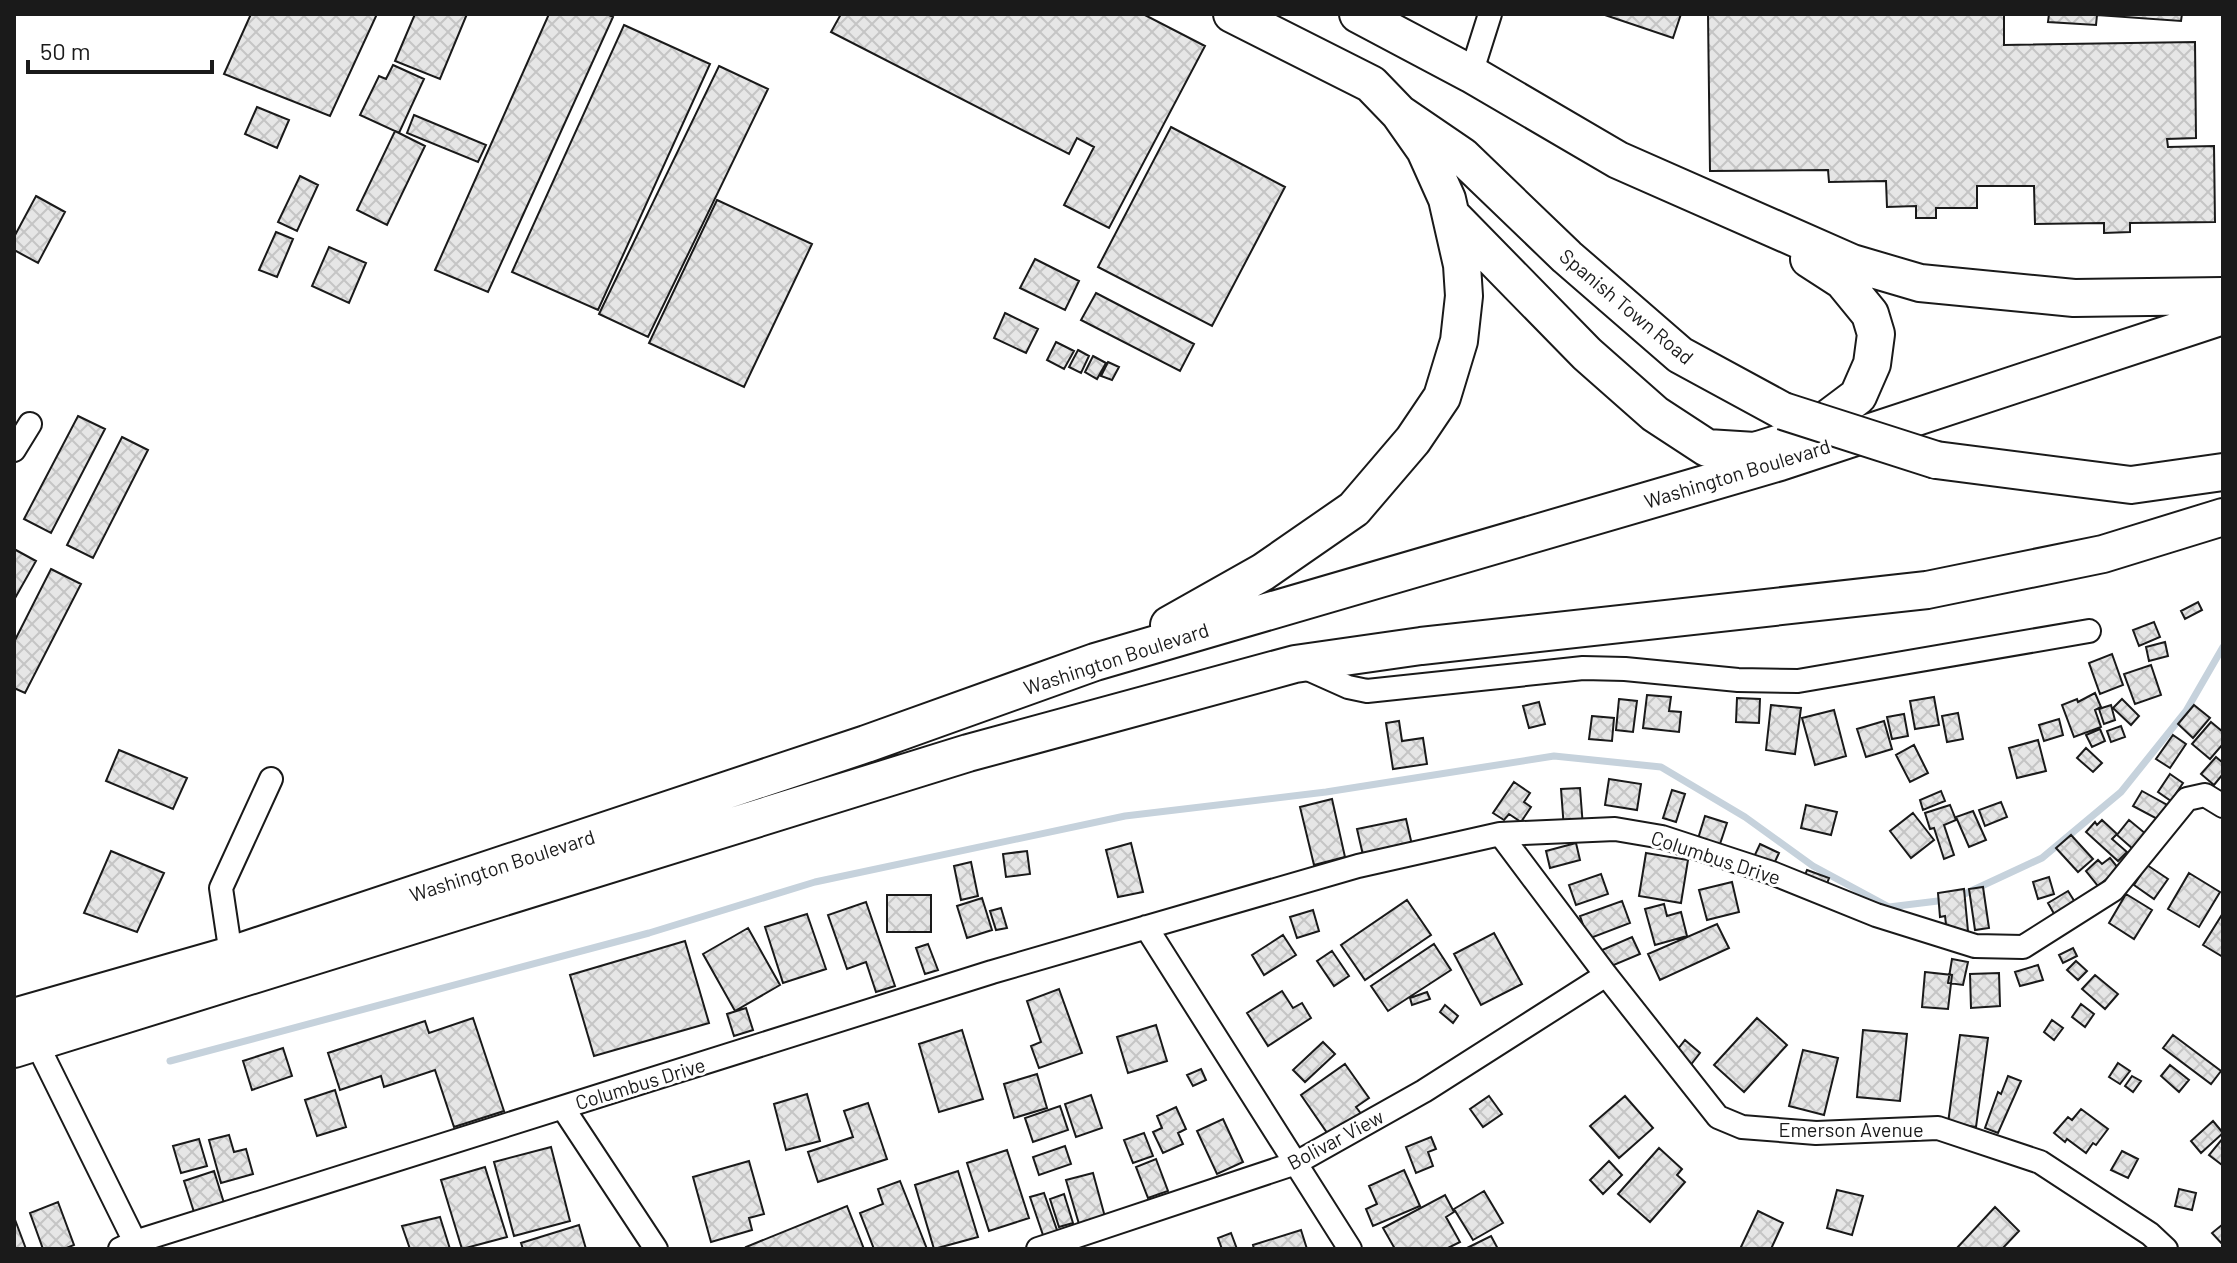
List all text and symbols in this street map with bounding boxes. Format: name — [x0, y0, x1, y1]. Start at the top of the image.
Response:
scale bar — [28, 24, 212, 74]
text: 50 m — [40, 36, 91, 65]
street label: Spanish Town Road — [1555, 243, 1699, 369]
street label: Washington Boulevard — [1641, 433, 1833, 513]
street label: Washington Boulevard — [1020, 617, 1212, 699]
street label: Washington Boulevard — [406, 824, 598, 906]
street label: Columbus Drive — [1648, 825, 1784, 889]
street label: Columbus Drive — [572, 1052, 708, 1114]
street label: Bolivar View — [1283, 1104, 1387, 1174]
street label: Emerson Avenue — [1778, 1117, 1924, 1141]

